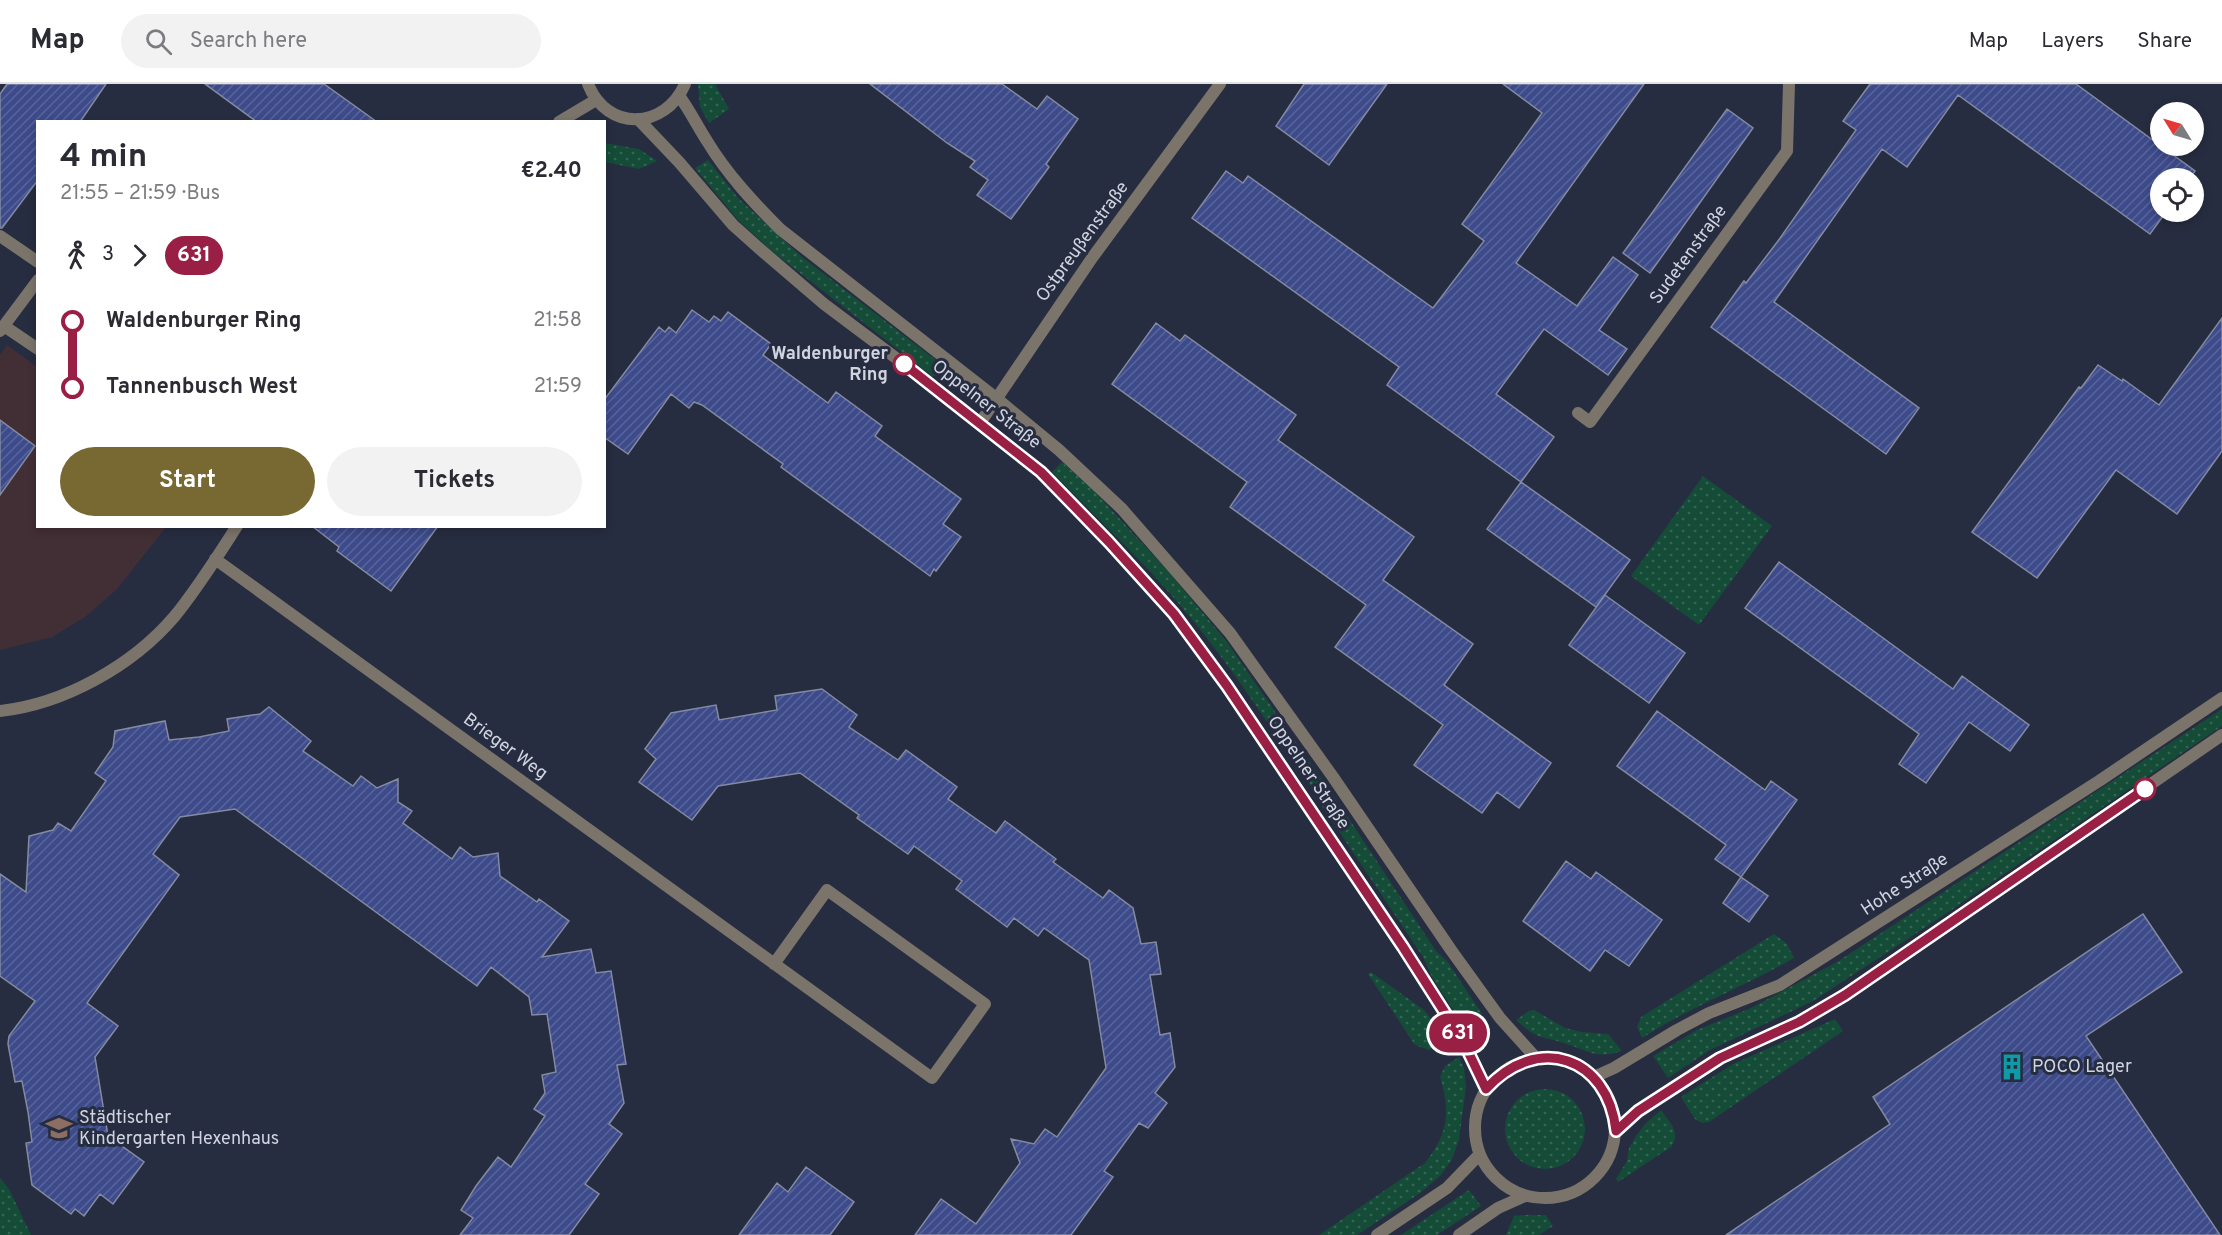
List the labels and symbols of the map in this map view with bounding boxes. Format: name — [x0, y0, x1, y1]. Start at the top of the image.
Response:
north arrow — [2150, 102, 2204, 156]
street label: Ostpreußenstraße — [1032, 177, 1134, 307]
street label: Sudetenstraße — [1645, 201, 1733, 309]
place label: Waldenburger Ring — [771, 343, 888, 387]
marker: Waldenburger Ring — [893, 353, 915, 375]
street label: Oppelner Straße — [927, 355, 1045, 455]
street label: Brieger Weg — [458, 709, 552, 785]
street label: Oppelner Straße — [1262, 712, 1354, 834]
unlabelled marker — [2134, 778, 2156, 800]
street label: Hohe Straße — [1857, 848, 1953, 922]
line badge: 631 — [1424, 1014, 1492, 1052]
building icon: POCO Lager — [1997, 1052, 2027, 1082]
place label: POCO Lager — [2032, 1056, 2132, 1079]
place label: Städtischer Kindergarten Hexenhaus — [79, 1107, 279, 1151]
school or university icon: Städtischer Kindergarten Hexenhaus — [44, 1113, 74, 1143]

